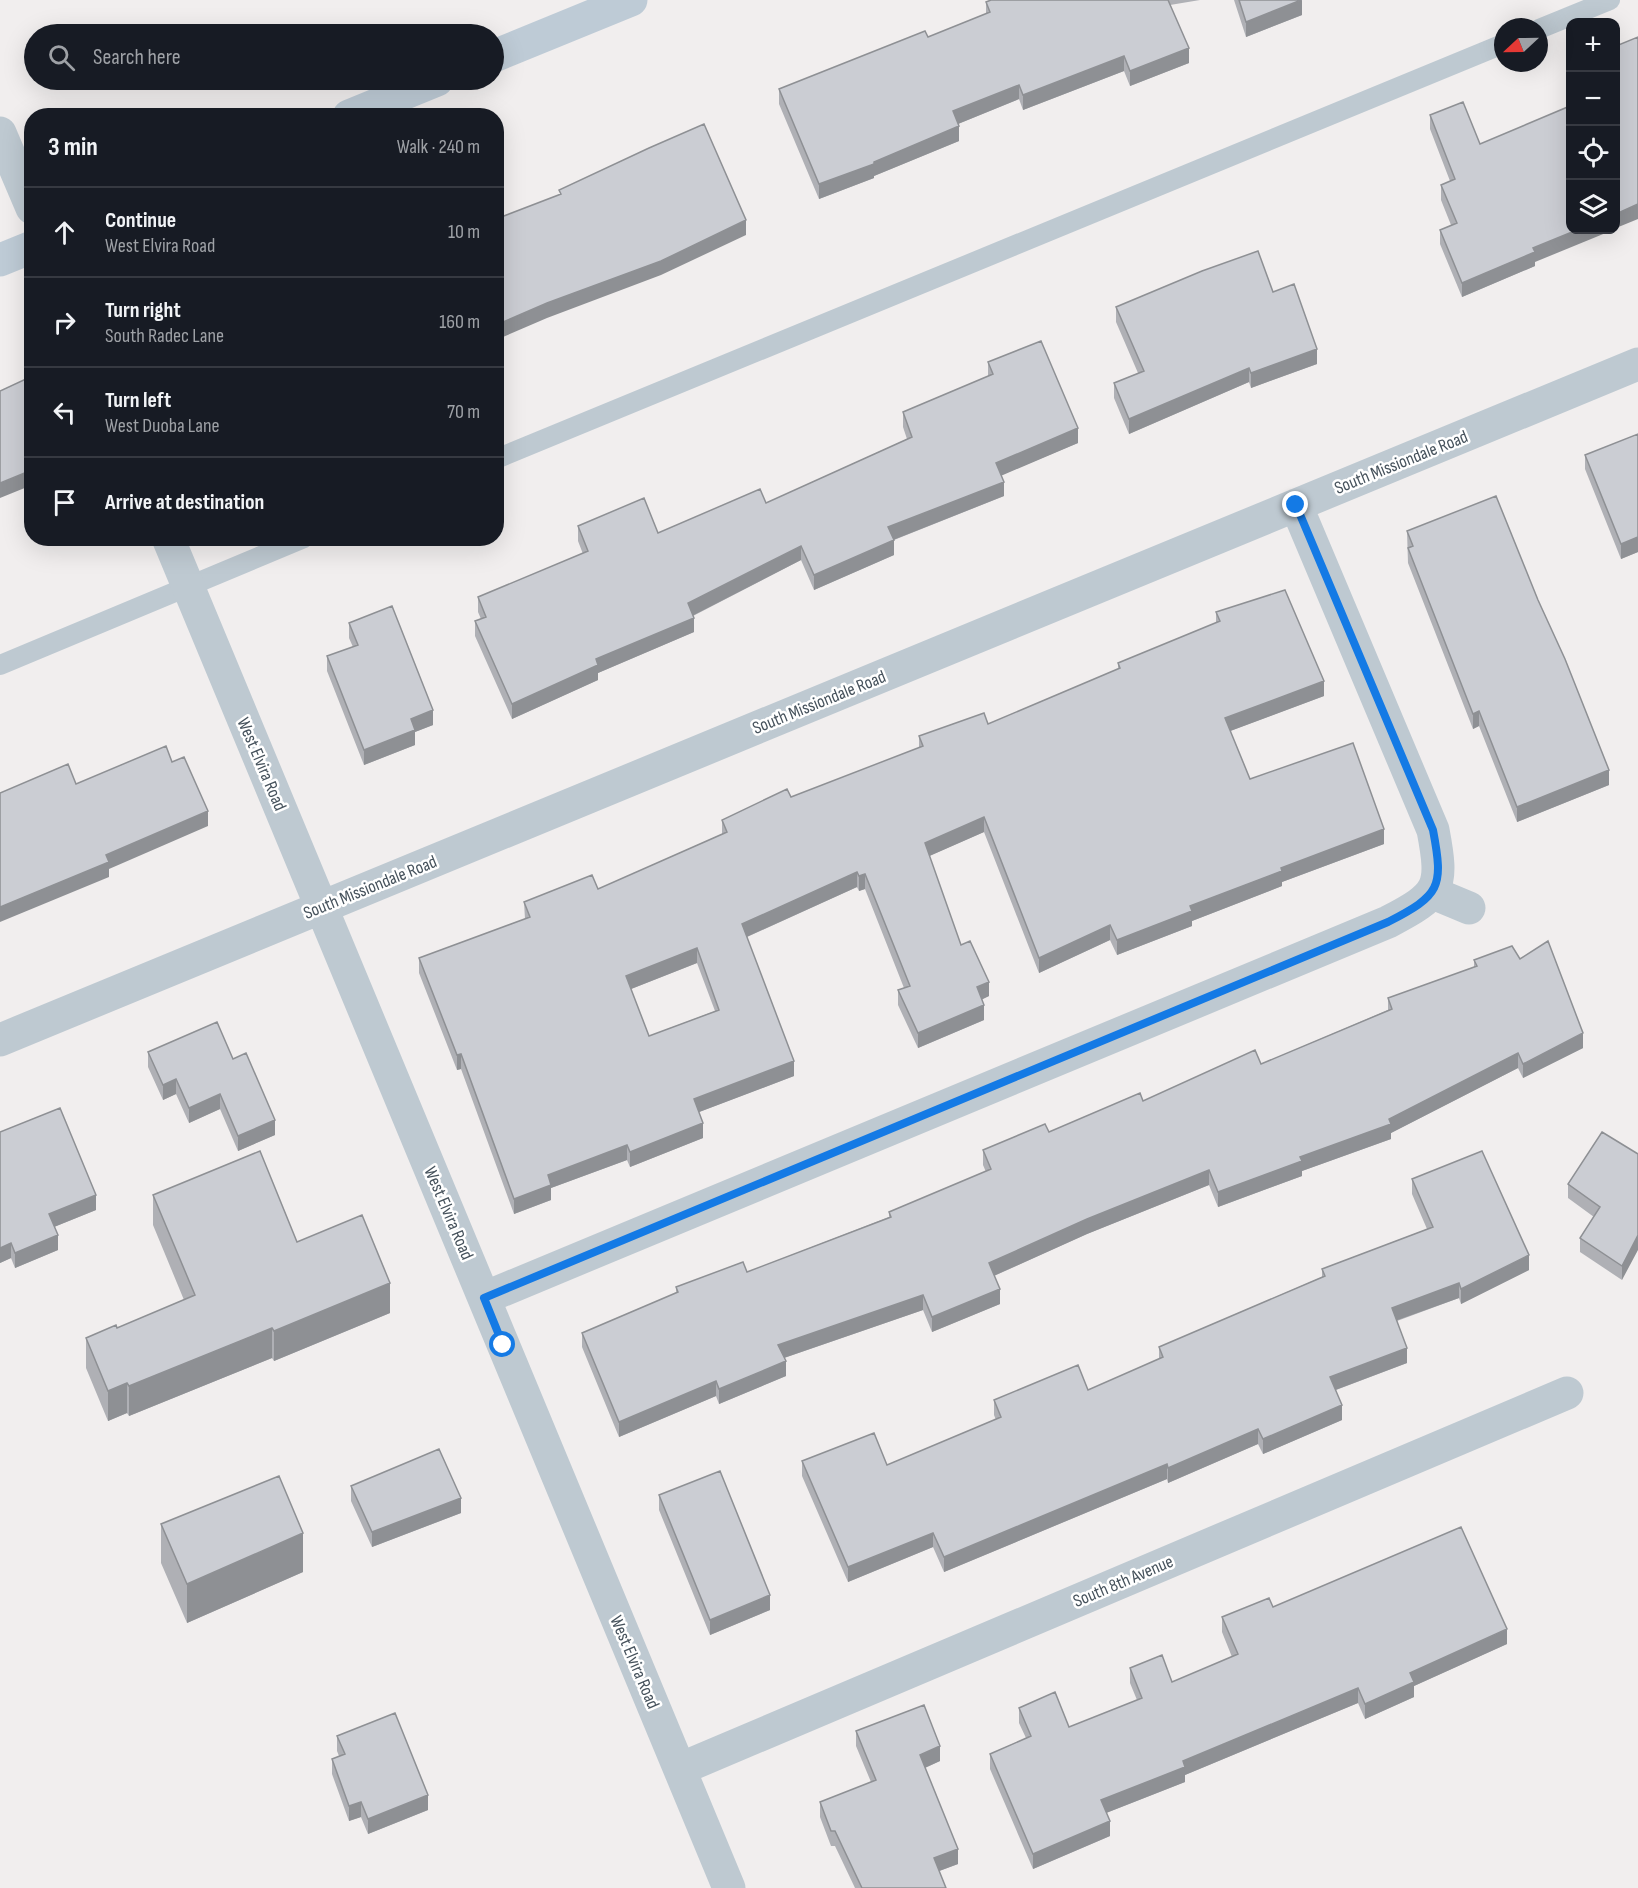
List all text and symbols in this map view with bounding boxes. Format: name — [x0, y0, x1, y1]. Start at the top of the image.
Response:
north arrow — [1494, 18, 1548, 72]
map controls — [1566, 18, 1620, 234]
button: + — [1566, 18, 1620, 72]
search box — [24, 24, 504, 90]
icon: search — [45, 41, 78, 74]
text: Search here — [93, 44, 180, 71]
button: − — [1566, 72, 1620, 126]
button: locate — [1566, 126, 1620, 180]
text: 3 min — [48, 132, 98, 163]
text: Walk · 240 m — [397, 135, 480, 159]
button: layers — [1566, 180, 1620, 234]
text: Continue — [105, 207, 176, 234]
icon: ahead — [48, 216, 81, 249]
text: 10 m — [448, 220, 480, 244]
text: West Elvira Road — [105, 234, 215, 258]
text: Turn right — [105, 297, 181, 324]
icon: right — [48, 306, 81, 339]
text: 160 m — [439, 310, 480, 334]
text: South Radec Lane — [105, 324, 224, 348]
text: Turn left — [105, 387, 171, 414]
icon: left — [48, 396, 81, 429]
text: 70 m — [447, 400, 480, 424]
text: West Duoba Lane — [105, 414, 220, 438]
street label: South Missiondale Road — [1331, 426, 1471, 499]
icon: arrive — [48, 486, 81, 519]
text: Arrive at destination — [105, 489, 264, 516]
route end — [1282, 491, 1308, 517]
street label: South Missiondale Road — [749, 666, 889, 739]
street label: West Elvira Road — [232, 714, 291, 814]
street label: South Missiondale Road — [300, 851, 440, 924]
street label: West Elvira Road — [419, 1163, 478, 1263]
route start — [489, 1331, 515, 1357]
street label: South 8th Avenue — [1070, 1551, 1176, 1612]
street label: West Elvira Road — [605, 1612, 664, 1712]

